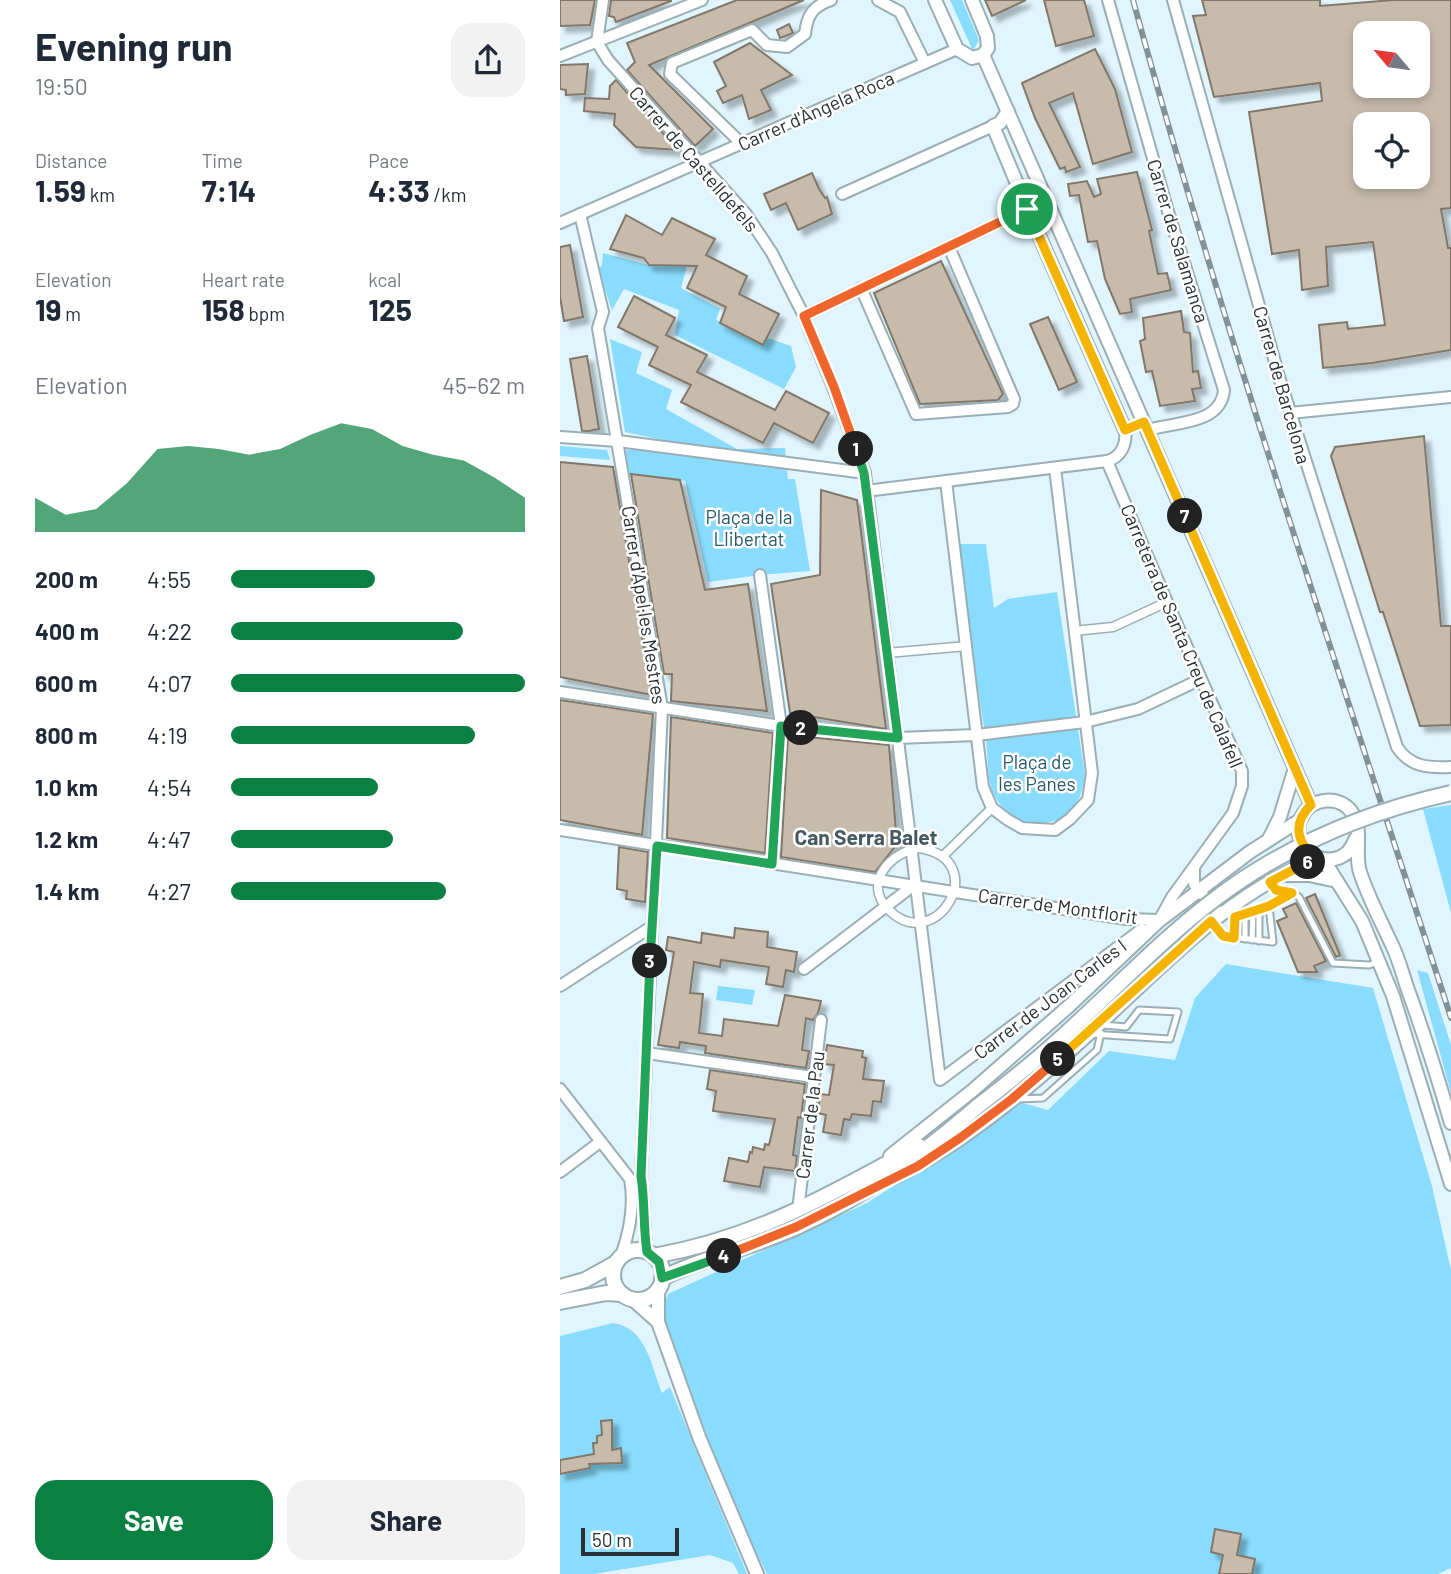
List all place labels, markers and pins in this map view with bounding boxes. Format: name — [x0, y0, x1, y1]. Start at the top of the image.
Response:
pin — [997, 179, 1057, 239]
pin: 1 — [838, 432, 874, 466]
pin: 7 — [1168, 498, 1202, 534]
pin: 2 — [784, 710, 818, 746]
pin: 6 — [1290, 844, 1326, 880]
pin: 3 — [632, 944, 668, 978]
pin: 5 — [1040, 1042, 1076, 1076]
pin: 4 — [706, 1238, 742, 1274]

